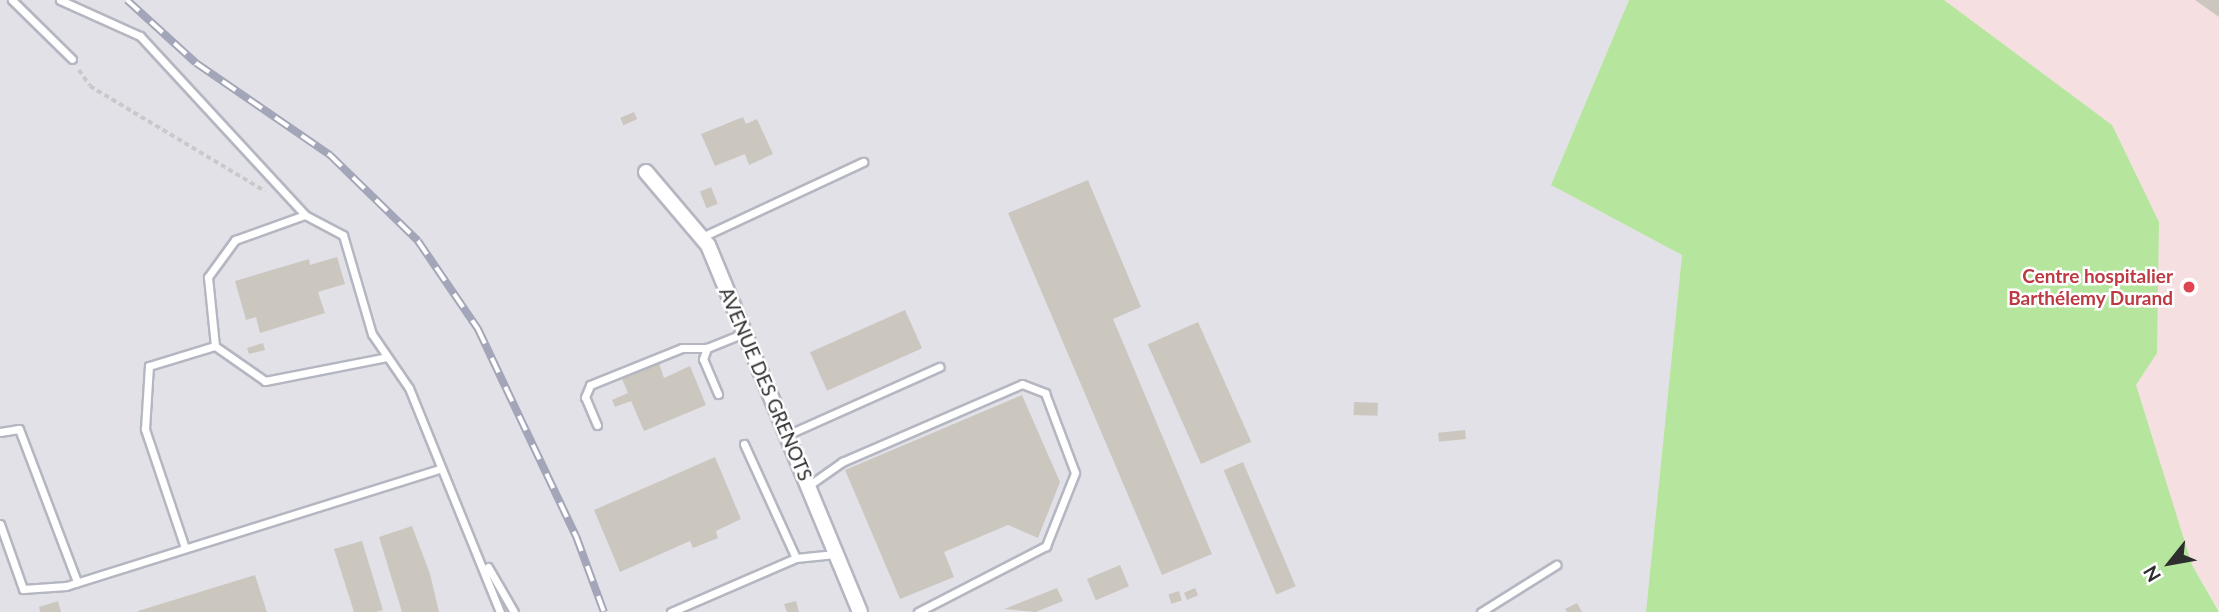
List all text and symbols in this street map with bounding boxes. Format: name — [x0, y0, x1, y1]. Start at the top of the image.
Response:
place label: Centre hospitalier Barthélemy Durand — [2008, 265, 2173, 309]
marker: Centre hospitalier Barthélemy Durand — [2179, 277, 2199, 297]
street label: AVENUE DES GRENOTS — [715, 284, 817, 484]
north arrow — [2135, 528, 2205, 598]
text: N — [2138, 562, 2165, 586]

